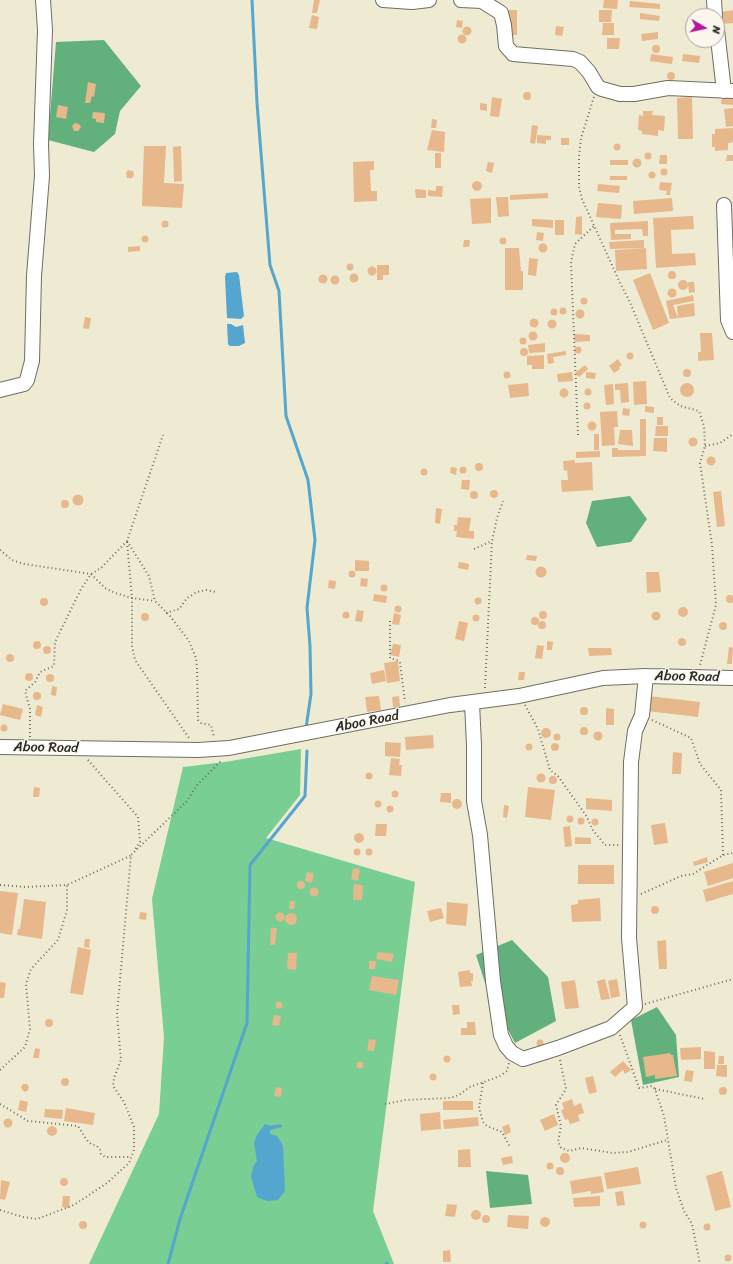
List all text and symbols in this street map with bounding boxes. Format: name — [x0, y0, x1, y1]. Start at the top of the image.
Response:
north arrow — [685, 8, 725, 48]
text: N — [706, 25, 726, 35]
street label: Aboo Road — [654, 668, 720, 686]
street label: Aboo Road — [334, 708, 400, 736]
street label: Aboo Road — [13, 739, 79, 757]

